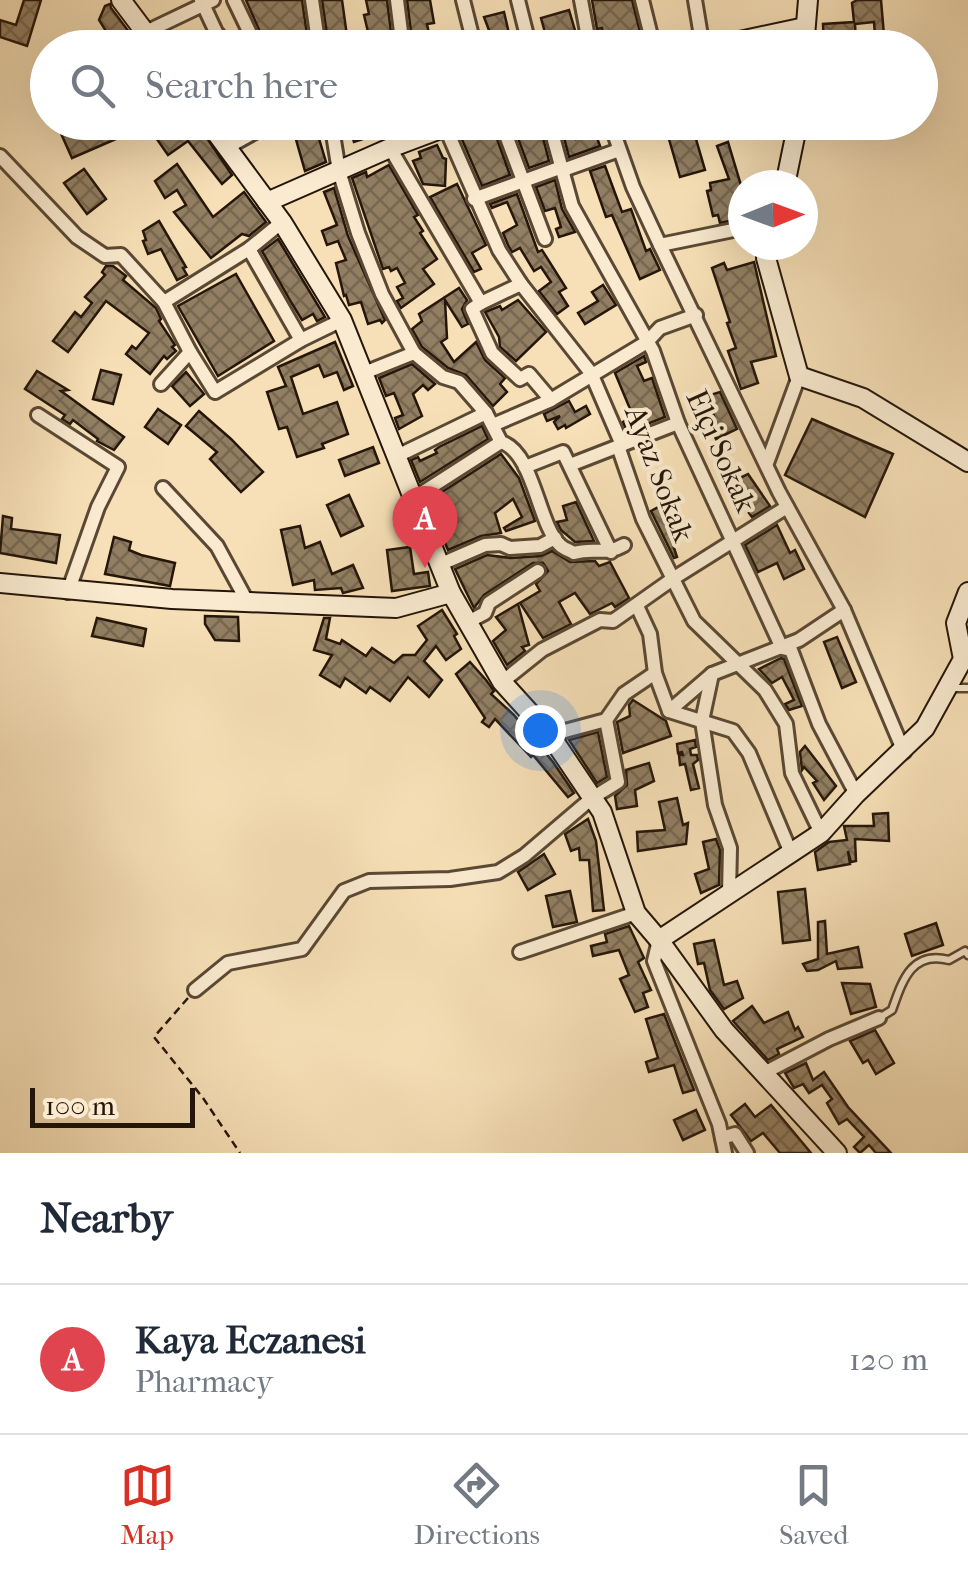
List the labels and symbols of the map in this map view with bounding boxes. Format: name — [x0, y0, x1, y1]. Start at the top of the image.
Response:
north arrow — [728, 170, 818, 260]
street label: Elçi Sokak — [679, 384, 764, 518]
street label: Ayaz Sokak — [617, 400, 701, 547]
pin: A — [392, 486, 458, 568]
your location — [515, 705, 566, 756]
scale bar — [30, 1083, 195, 1128]

